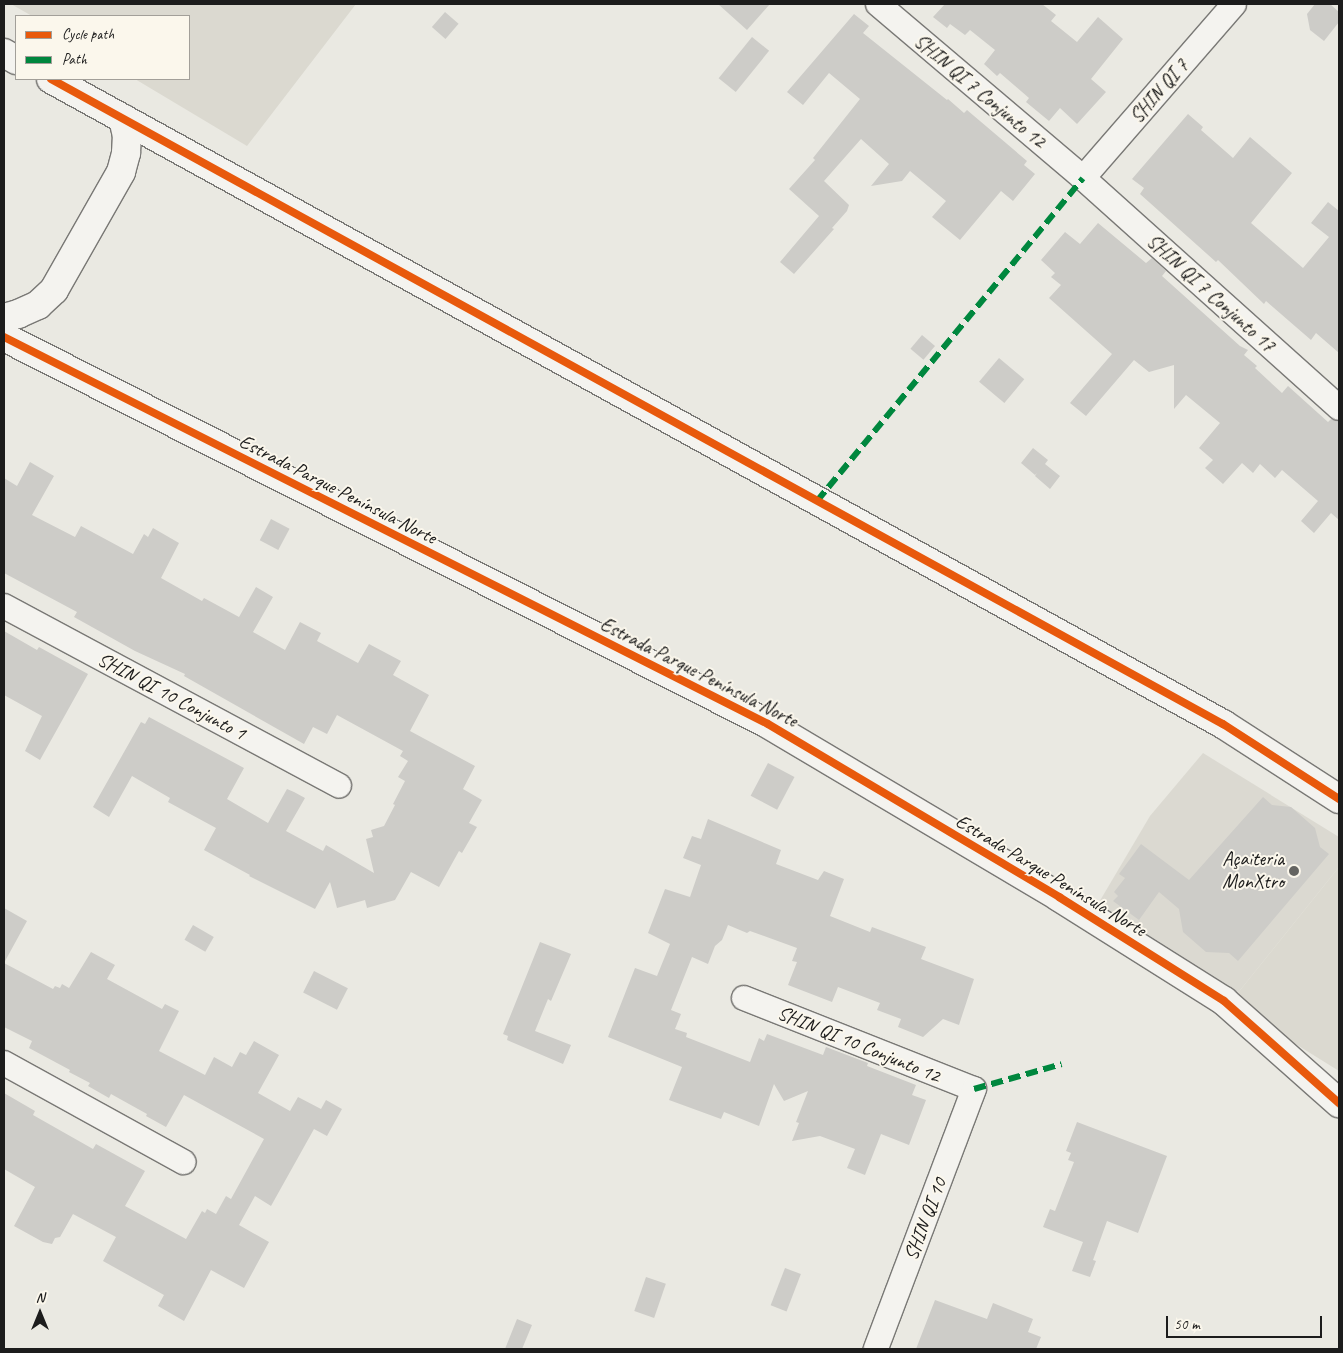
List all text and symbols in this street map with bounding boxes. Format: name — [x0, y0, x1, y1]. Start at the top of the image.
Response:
legend — [15, 15, 190, 80]
text: Cycle path — [62, 25, 114, 44]
street label: SHIN QI 7 Conjunto 12 — [909, 29, 1051, 153]
text: Path — [62, 50, 87, 69]
street label: SHIN QI 7 — [1125, 54, 1193, 128]
street label: SHIN QI 7 Conjunto 17 — [1142, 229, 1280, 357]
street label: Estrada Parque Península Norte — [235, 429, 441, 549]
street label: Estrada Parque Península Norte — [596, 612, 802, 732]
street label: SHIN QI 10 Conjunto 1 — [94, 647, 250, 745]
street label: Estrada Parque Península Norte — [951, 808, 1151, 942]
place label: Açaiteria MonXtro — [1222, 847, 1284, 894]
marker: Açaiteria MonXtro — [1288, 865, 1300, 877]
street label: SHIN QI 10 Conjunto 12 — [774, 1000, 944, 1088]
street label: SHIN QI 10 — [898, 1175, 952, 1263]
north arrow — [15, 1288, 65, 1338]
text: N — [36, 1289, 44, 1306]
scale bar — [1168, 1306, 1324, 1338]
text: 50 m — [1174, 1315, 1200, 1334]

